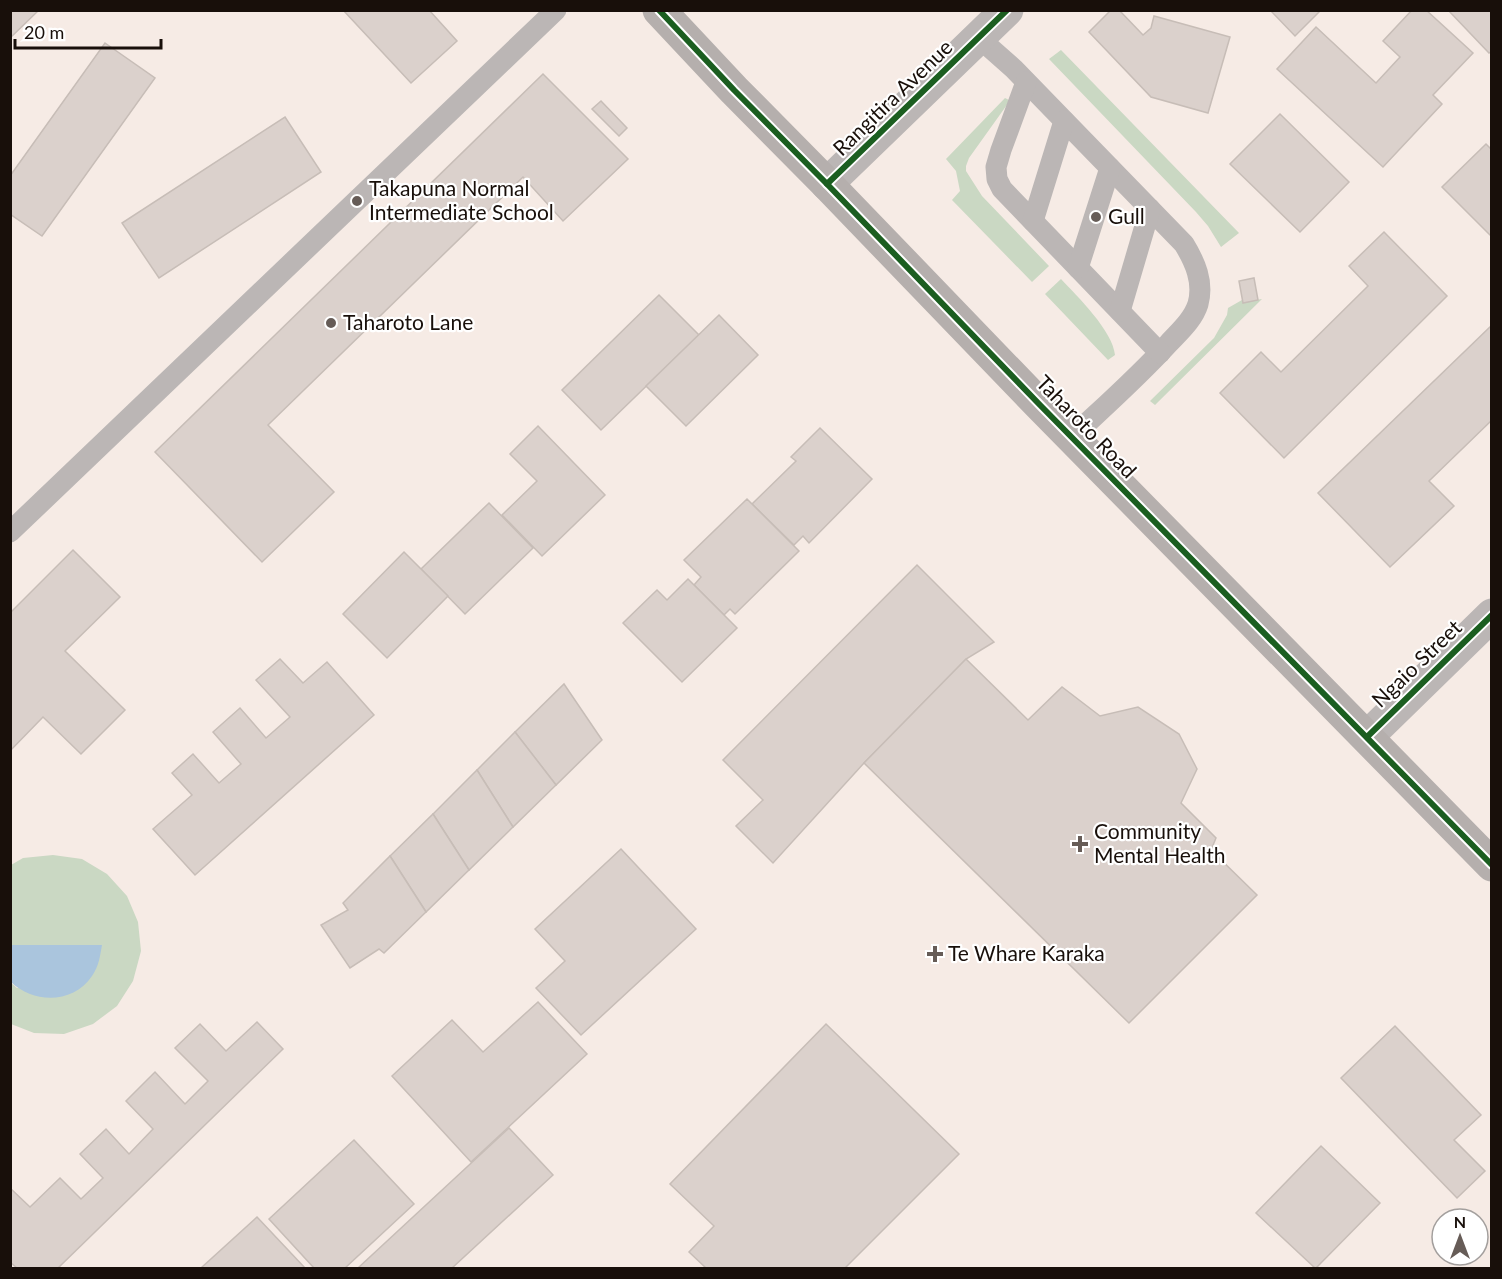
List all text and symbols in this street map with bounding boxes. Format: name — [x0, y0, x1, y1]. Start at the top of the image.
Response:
scale bar — [15, 12, 160, 50]
text: 20 m — [24, 21, 64, 43]
street label: Rangitira Avenue — [827, 34, 957, 160]
place label: Takapuna Normal Intermediate School — [369, 175, 554, 224]
marker: Takapuna Normal Intermediate School — [350, 194, 364, 208]
place label: Gull — [1108, 203, 1145, 228]
marker: Gull — [1089, 210, 1103, 224]
place label: Taharoto Lane — [343, 309, 473, 334]
marker: Taharoto Lane — [324, 316, 338, 330]
street label: Taharoto Road — [1032, 369, 1142, 482]
street label: Ngaio Street — [1366, 614, 1466, 712]
place label: Community Mental Health — [1094, 818, 1226, 867]
marker: Community Mental Health — [1071, 835, 1089, 853]
place label: Te Whare Karaka — [948, 940, 1105, 965]
marker: Te Whare Karaka — [926, 945, 944, 963]
north arrow — [1430, 1207, 1490, 1267]
text: N — [1454, 1212, 1466, 1231]

